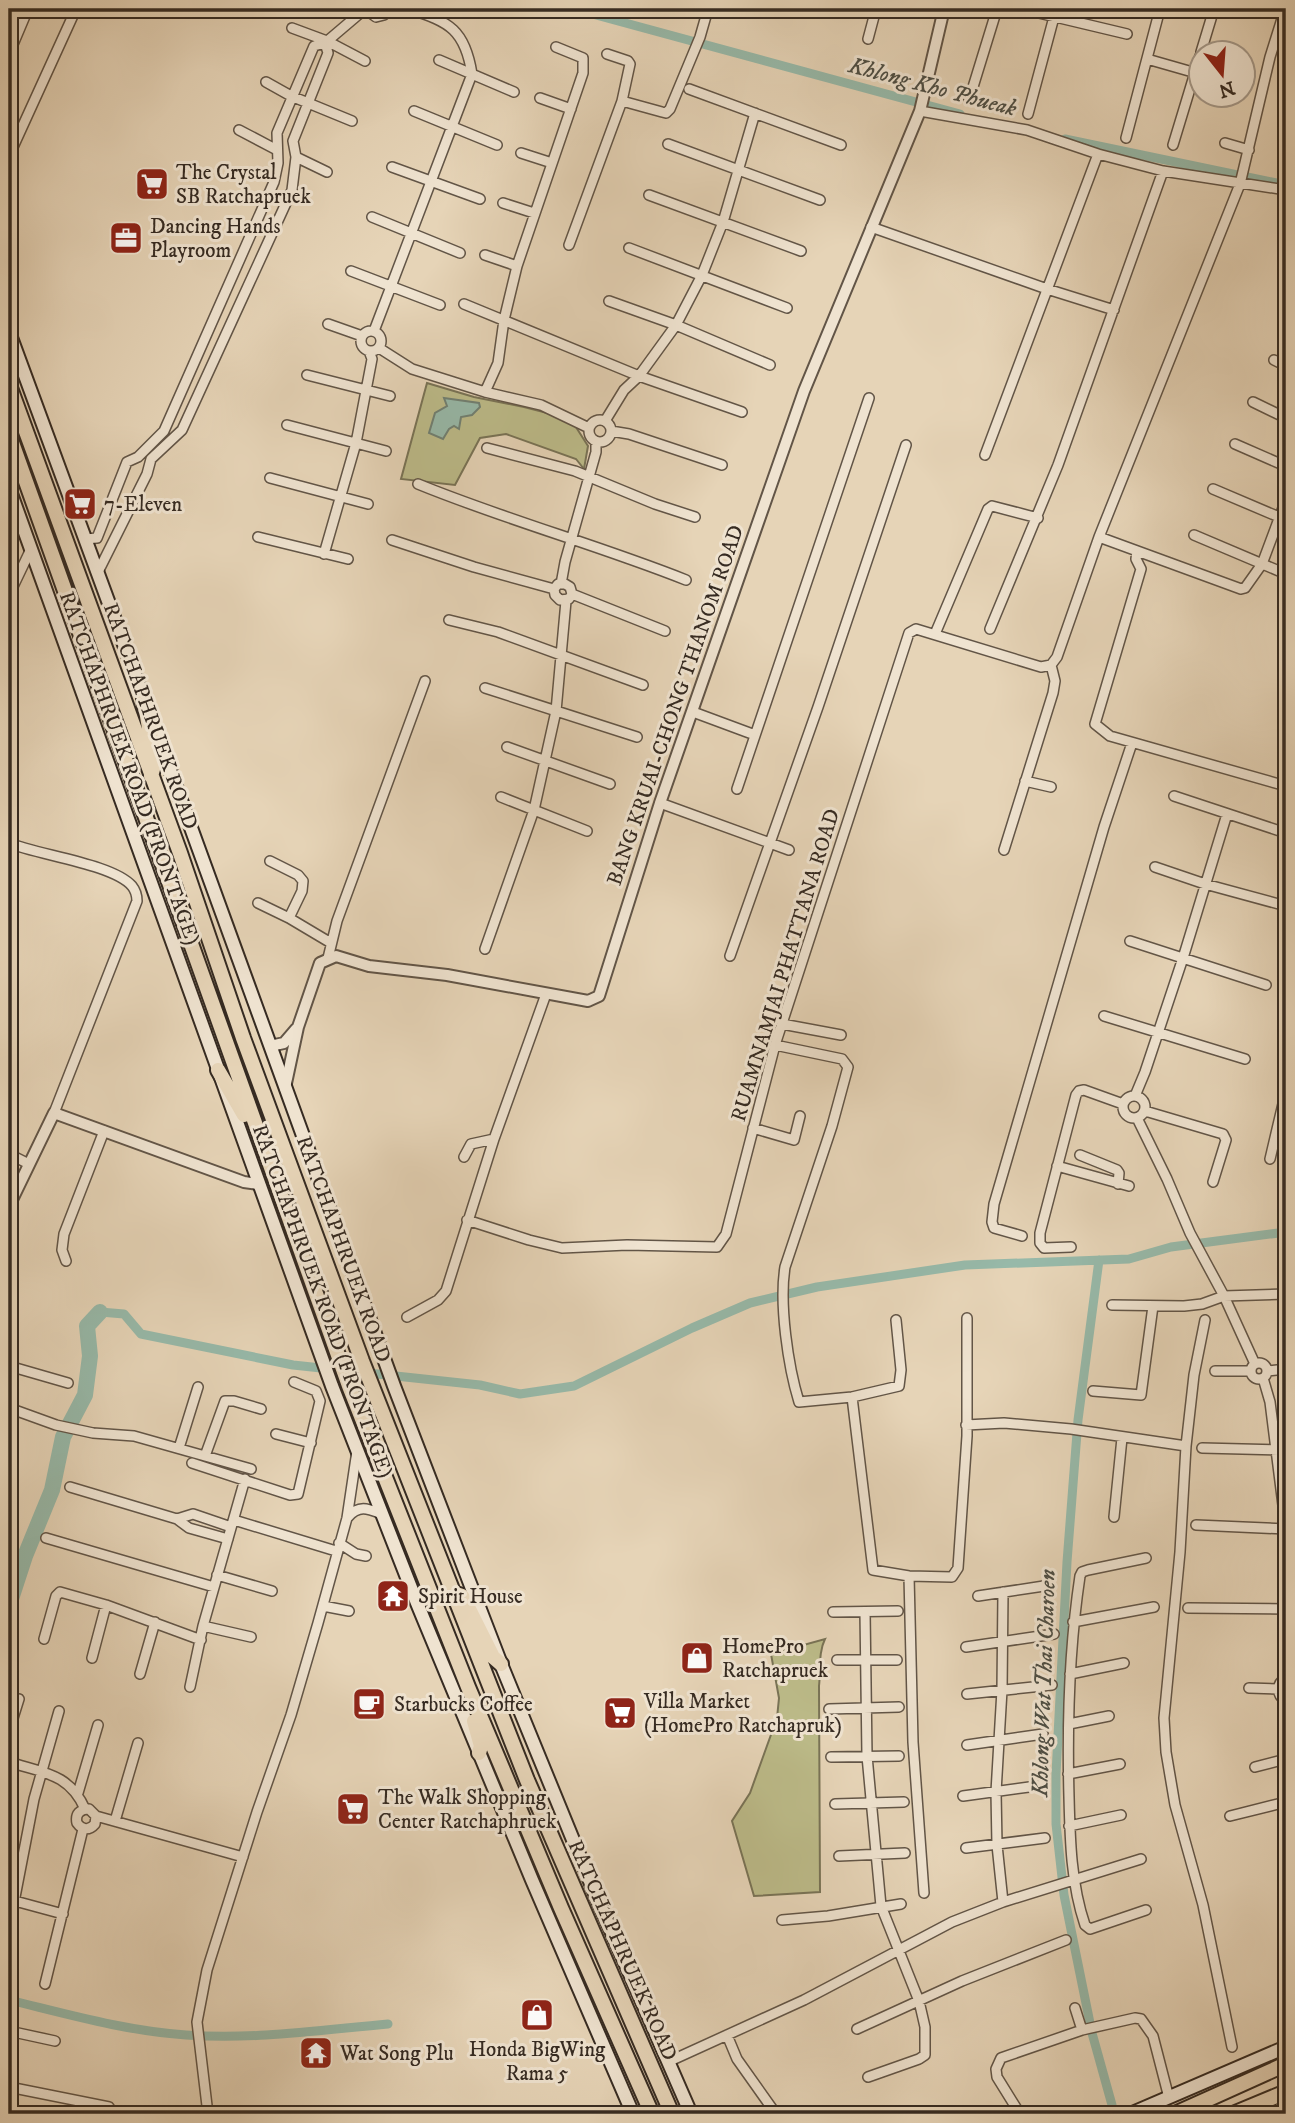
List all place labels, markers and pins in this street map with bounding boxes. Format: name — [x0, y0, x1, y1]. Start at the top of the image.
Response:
place label: The Crystal SB Ratchapruek — [176, 160, 312, 210]
supermarket icon: The Crystal SB Ratchapruek — [133, 165, 171, 203]
place label: Dancing Hands Playroom — [150, 214, 281, 264]
office icon: Dancing Hands Playroom — [107, 219, 145, 257]
supermarket icon: 7-Eleven — [61, 485, 99, 523]
place label: 7-Eleven — [104, 492, 182, 518]
temple icon: Spirit House — [374, 1577, 412, 1615]
place label: Spirit House — [418, 1584, 523, 1610]
place label: HomePro Ratchapruek — [722, 1634, 829, 1684]
shop icon: HomePro Ratchapruek — [678, 1639, 716, 1677]
cafe icon: Starbucks Coffee — [350, 1685, 388, 1723]
place label: Villa Market (HomePro Ratchapruk) — [643, 1689, 842, 1739]
place label: Starbucks Coffee — [394, 1692, 533, 1718]
supermarket icon: Villa Market (HomePro Ratchapruk) — [601, 1694, 639, 1732]
place label: The Walk Shopping Center Ratchaphruek — [378, 1785, 557, 1835]
supermarket icon: The Walk Shopping Center Ratchaphruek — [334, 1790, 372, 1828]
shop icon: Honda BigWing Rama 5 — [518, 1996, 556, 2034]
temple icon: Wat Song Plu — [297, 2034, 335, 2072]
place label: Honda BigWing Rama 5 — [469, 2037, 606, 2087]
place label: Wat Song Plu — [339, 2041, 454, 2067]

